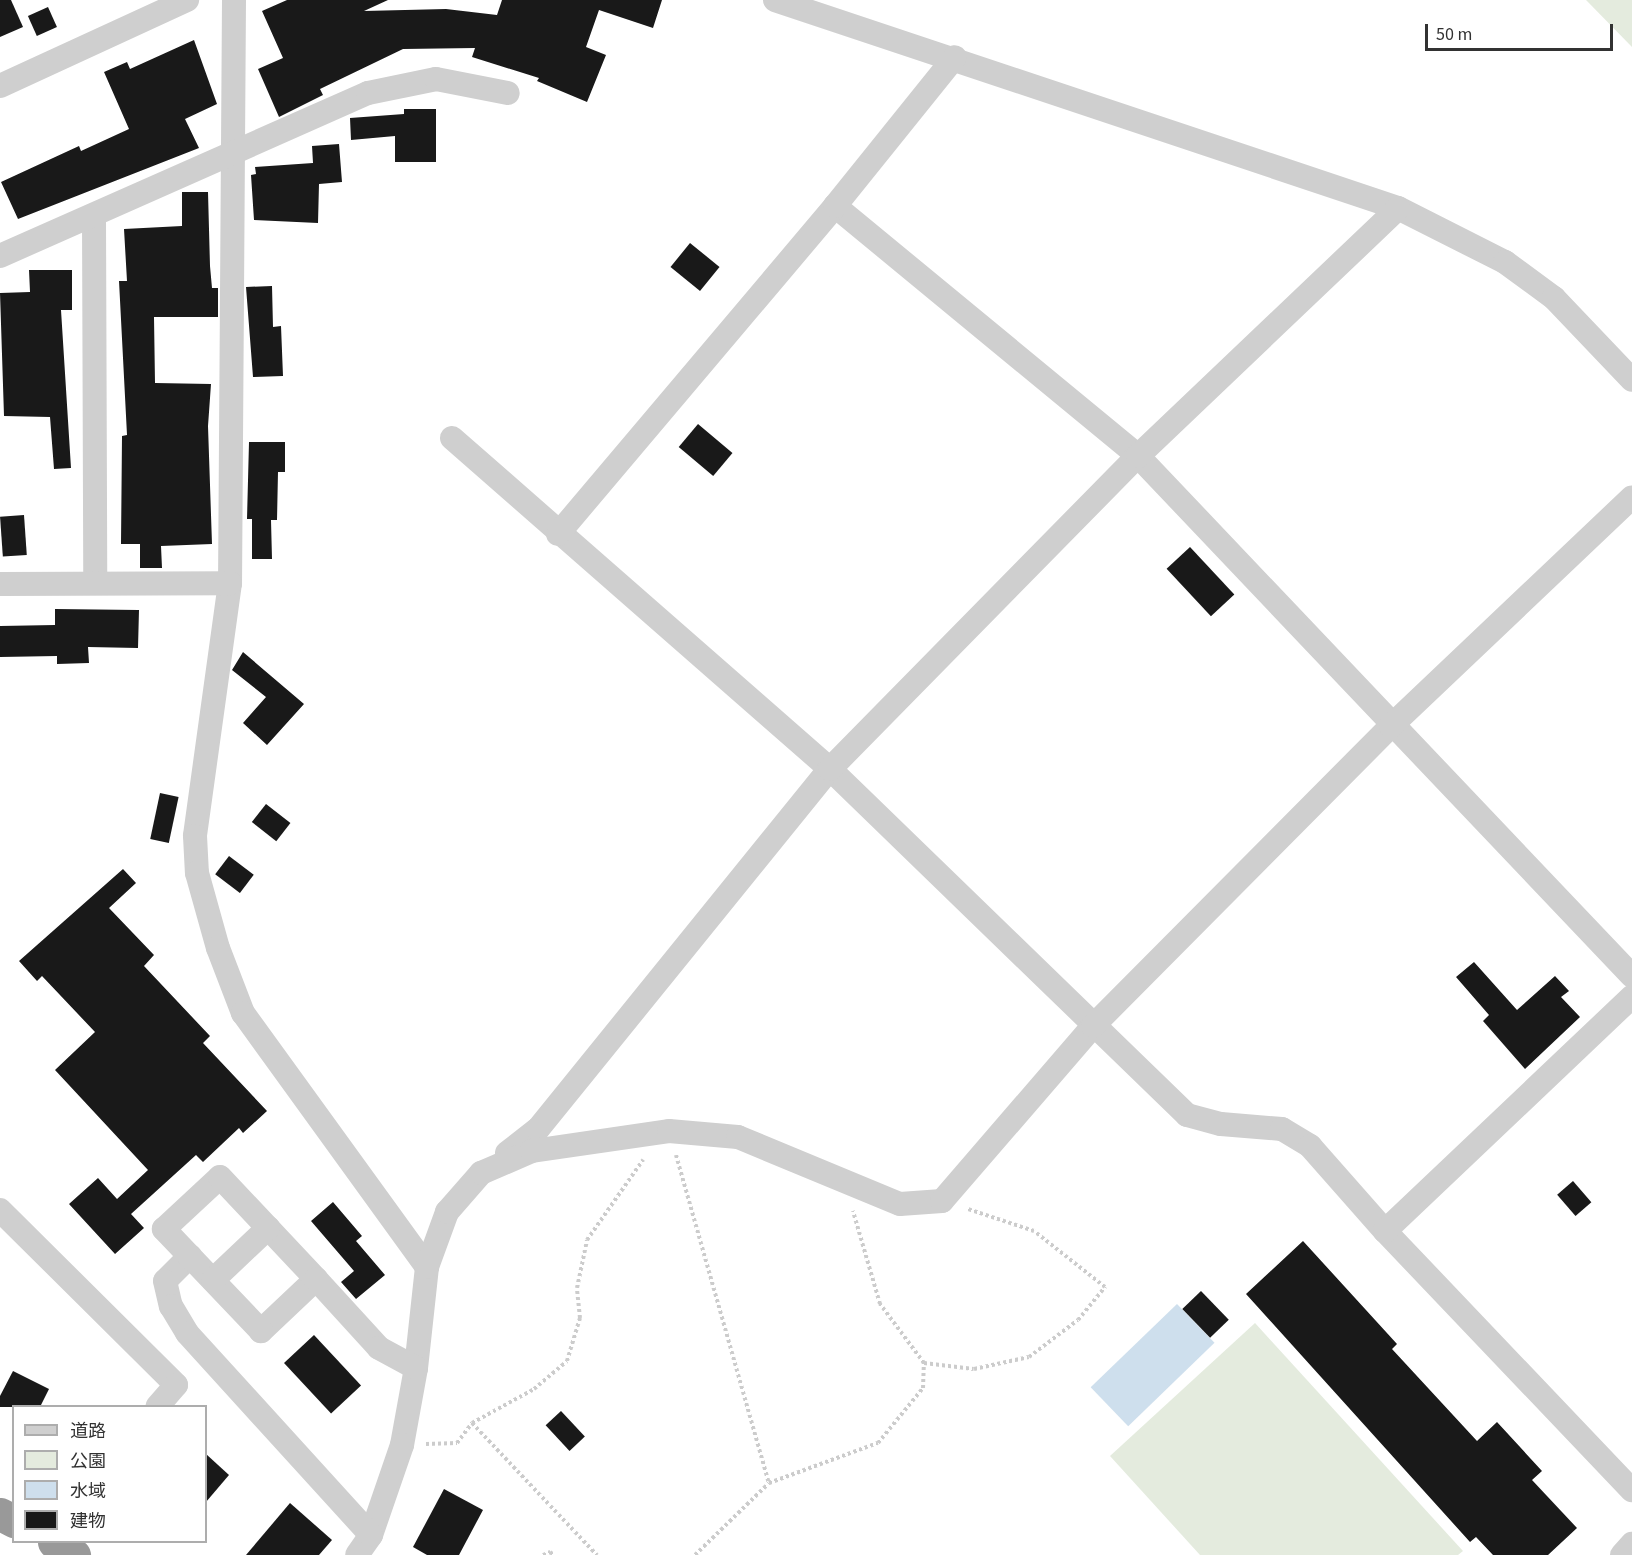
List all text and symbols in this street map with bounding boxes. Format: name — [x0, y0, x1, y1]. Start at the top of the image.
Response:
scale bar — [1428, 12, 1616, 50]
text: 50 m — [1436, 22, 1472, 47]
legend — [12, 1405, 207, 1543]
text: 道路 — [70, 1419, 106, 1444]
text: 公園 — [70, 1449, 106, 1474]
text: 水域 — [70, 1479, 106, 1504]
text: 建物 — [70, 1509, 106, 1534]

